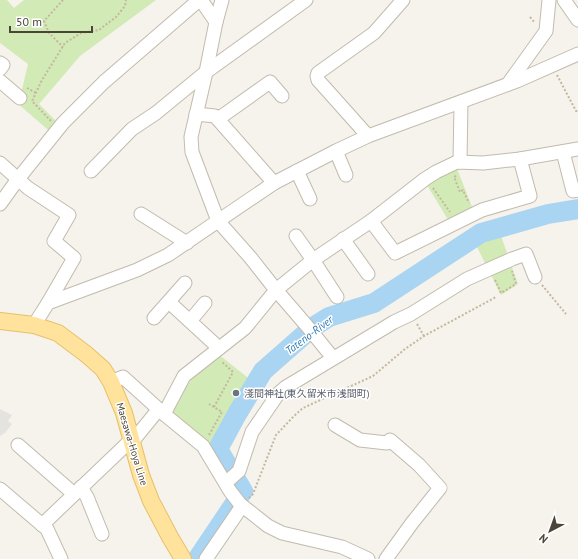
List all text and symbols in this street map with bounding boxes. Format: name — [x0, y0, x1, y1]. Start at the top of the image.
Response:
scale bar — [10, 8, 92, 34]
text: 50 m — [16, 14, 42, 29]
water label: Tateno-River — [282, 312, 337, 357]
place label: 淺間神社(東久留米市浅間町) — [244, 387, 370, 400]
marker: 淺間神社(東久留米市浅間町) — [231, 388, 241, 398]
street label: Maesawa-Hoya Line — [113, 401, 151, 487]
north arrow — [530, 511, 570, 551]
text: N — [536, 531, 551, 546]

